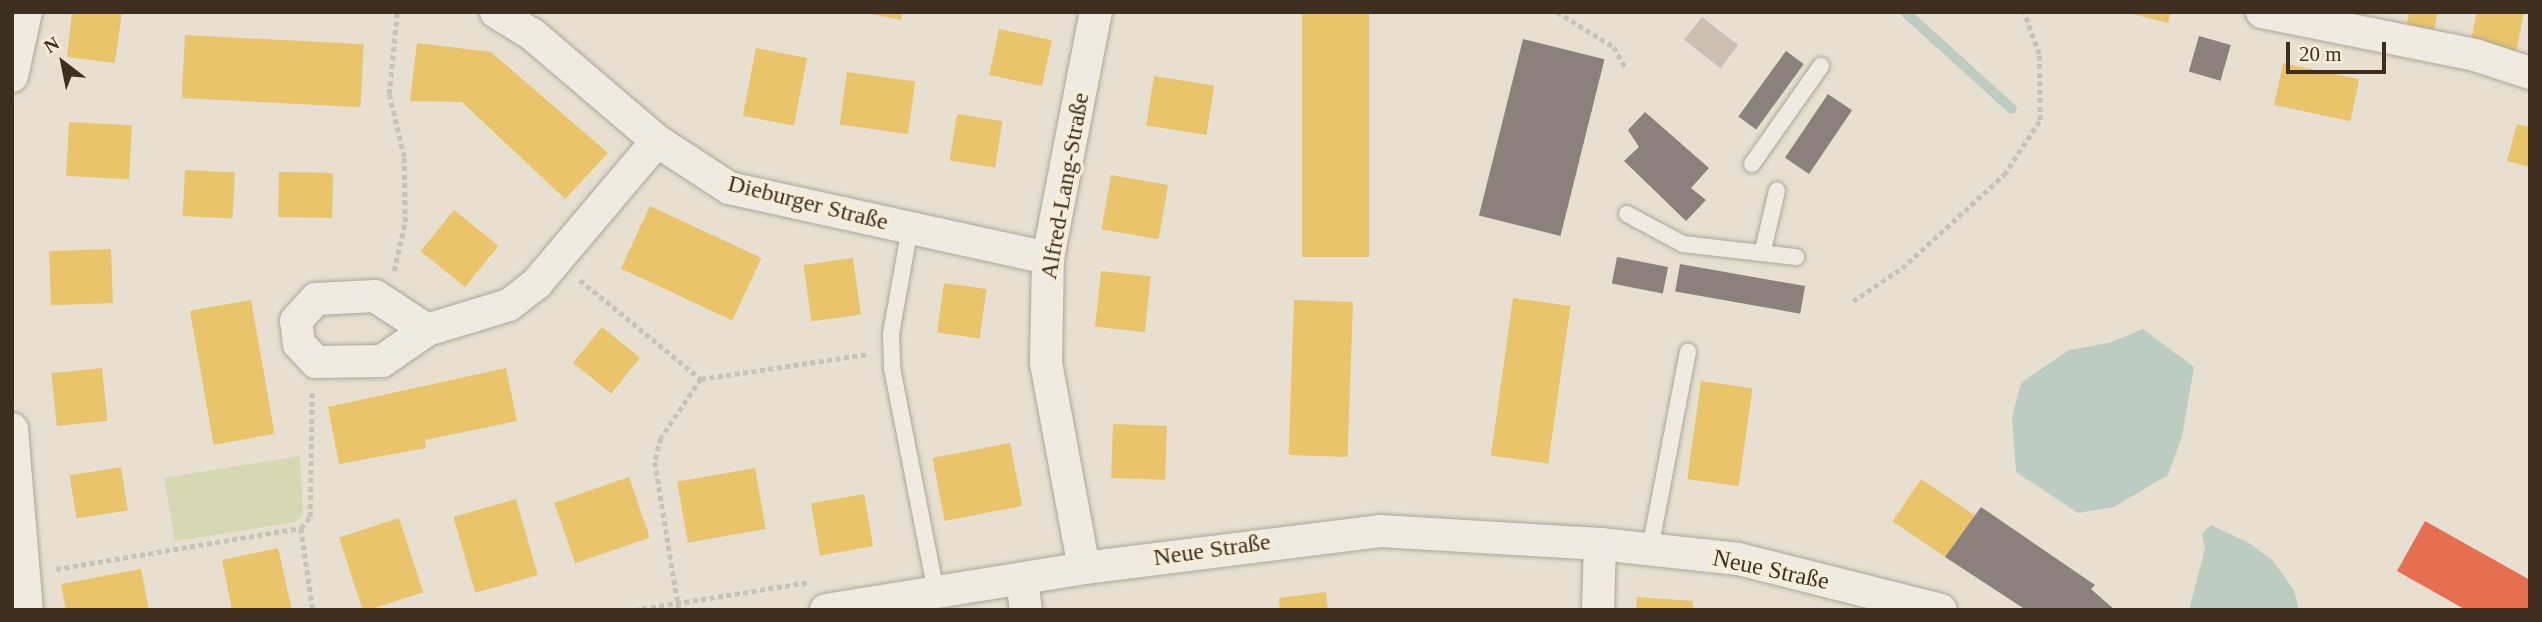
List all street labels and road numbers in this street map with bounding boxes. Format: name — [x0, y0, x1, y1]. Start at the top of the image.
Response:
street label: Alfred-Lang-Straße — [1034, 90, 1096, 282]
street label: Dieburger Straße — [725, 169, 891, 237]
street label: Neue Straße — [1152, 528, 1272, 572]
street label: Neue Straße — [1710, 544, 1832, 596]

